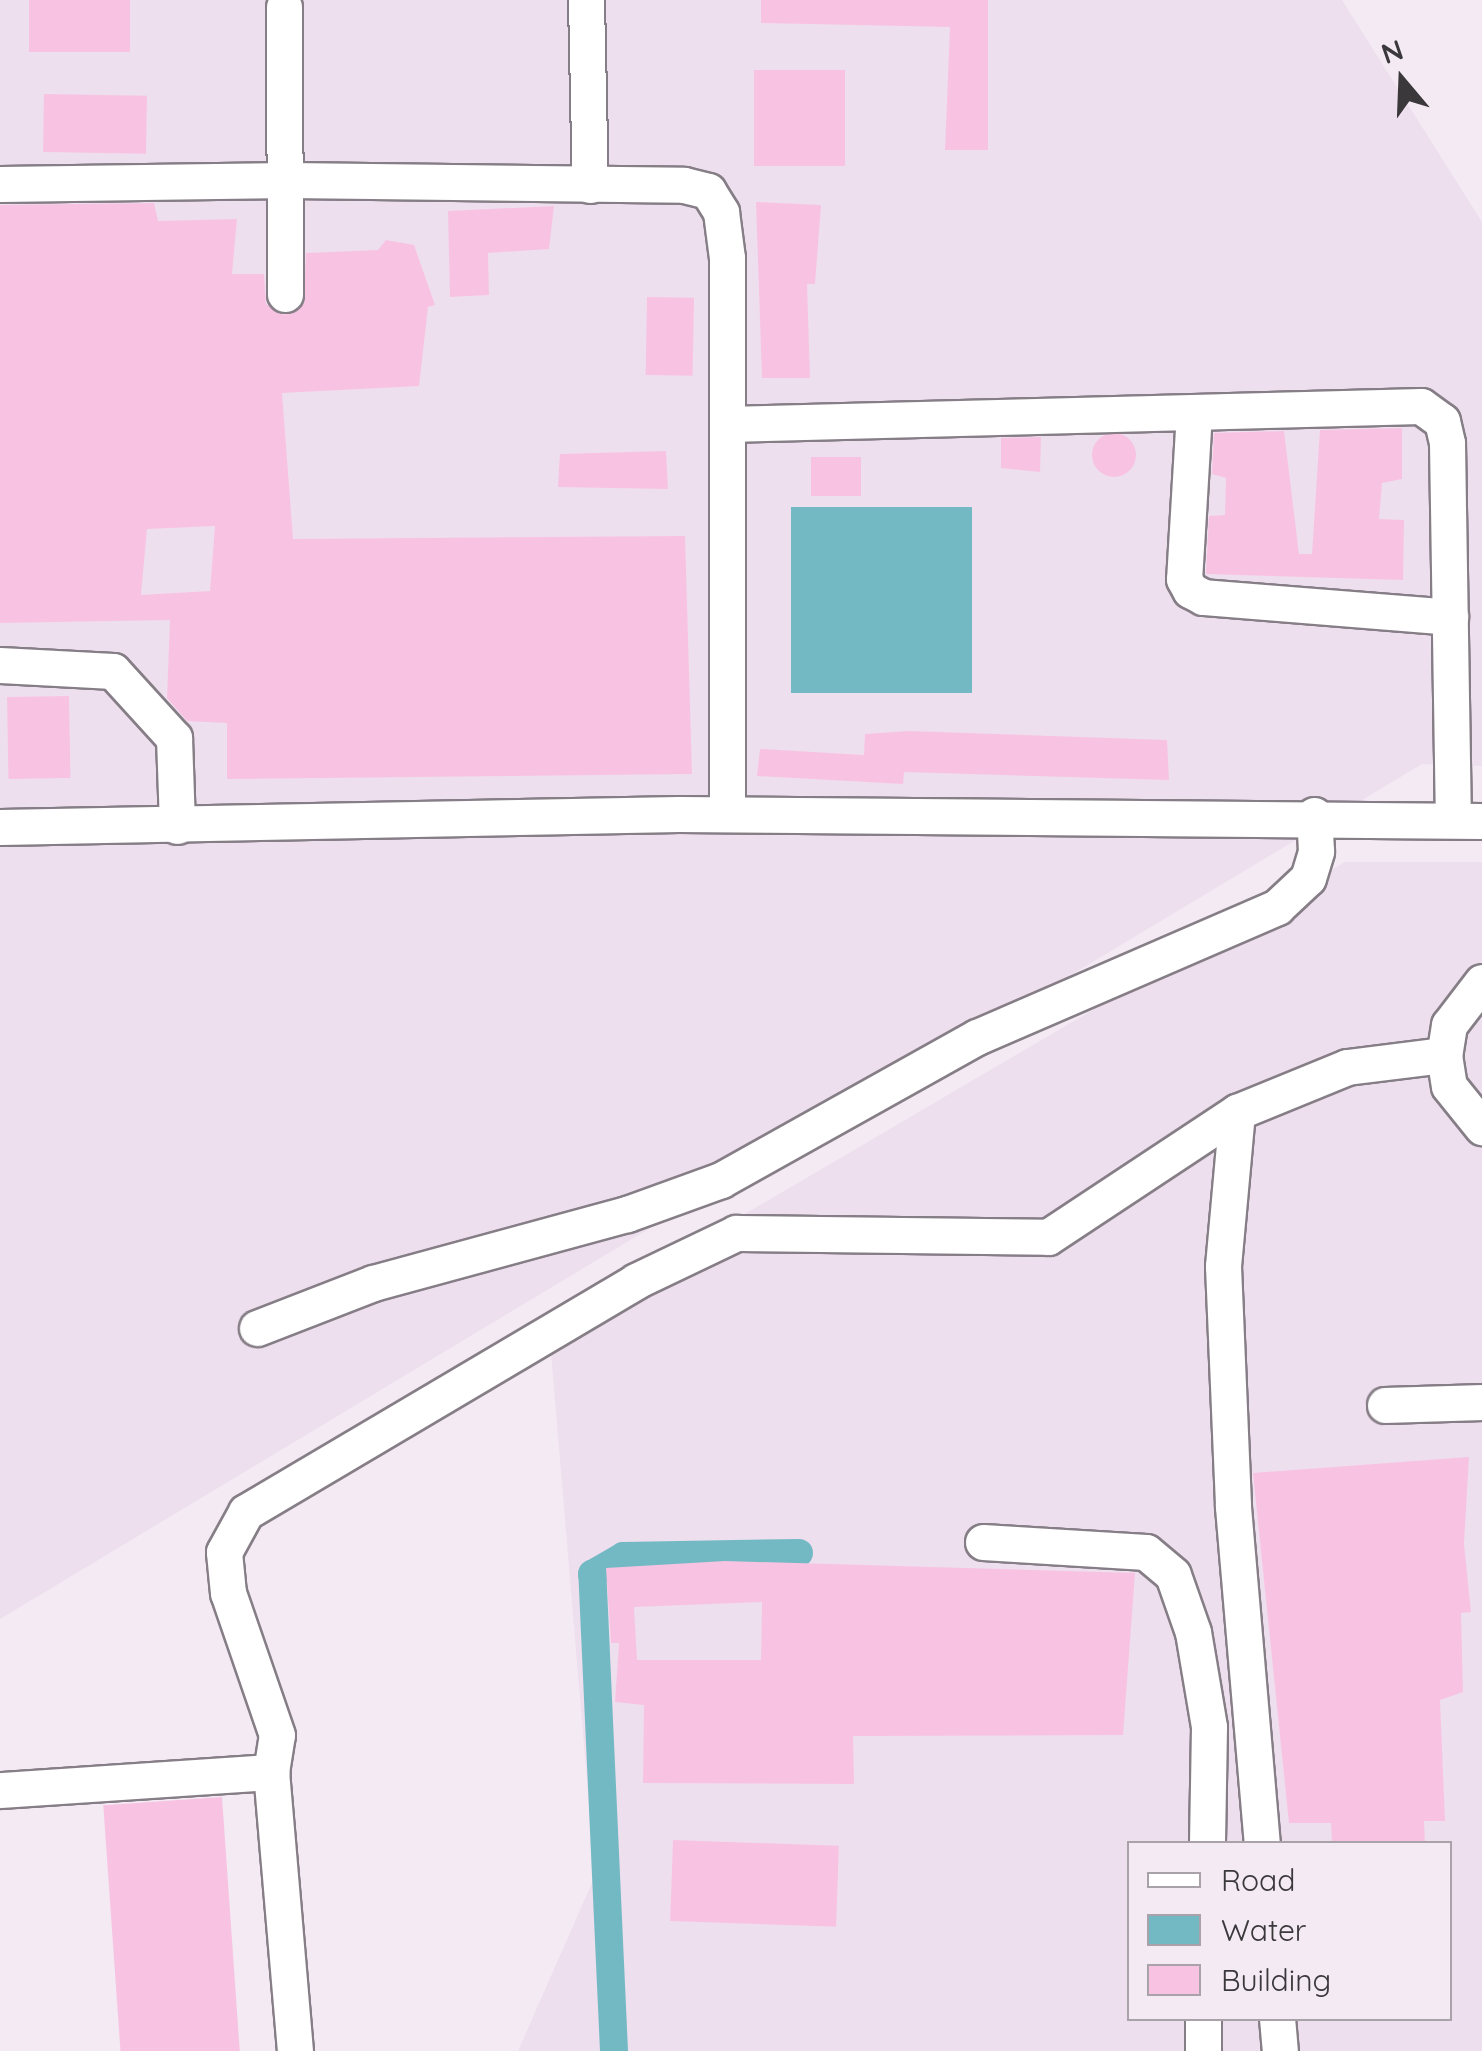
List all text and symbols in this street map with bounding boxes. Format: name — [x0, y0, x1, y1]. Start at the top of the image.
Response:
north arrow — [1352, 30, 1452, 130]
text: N — [1377, 31, 1408, 71]
legend — [1127, 1841, 1452, 2021]
text: Road — [1221, 1861, 1295, 1899]
text: Water — [1221, 1911, 1306, 1949]
text: Building — [1221, 1961, 1331, 1999]

